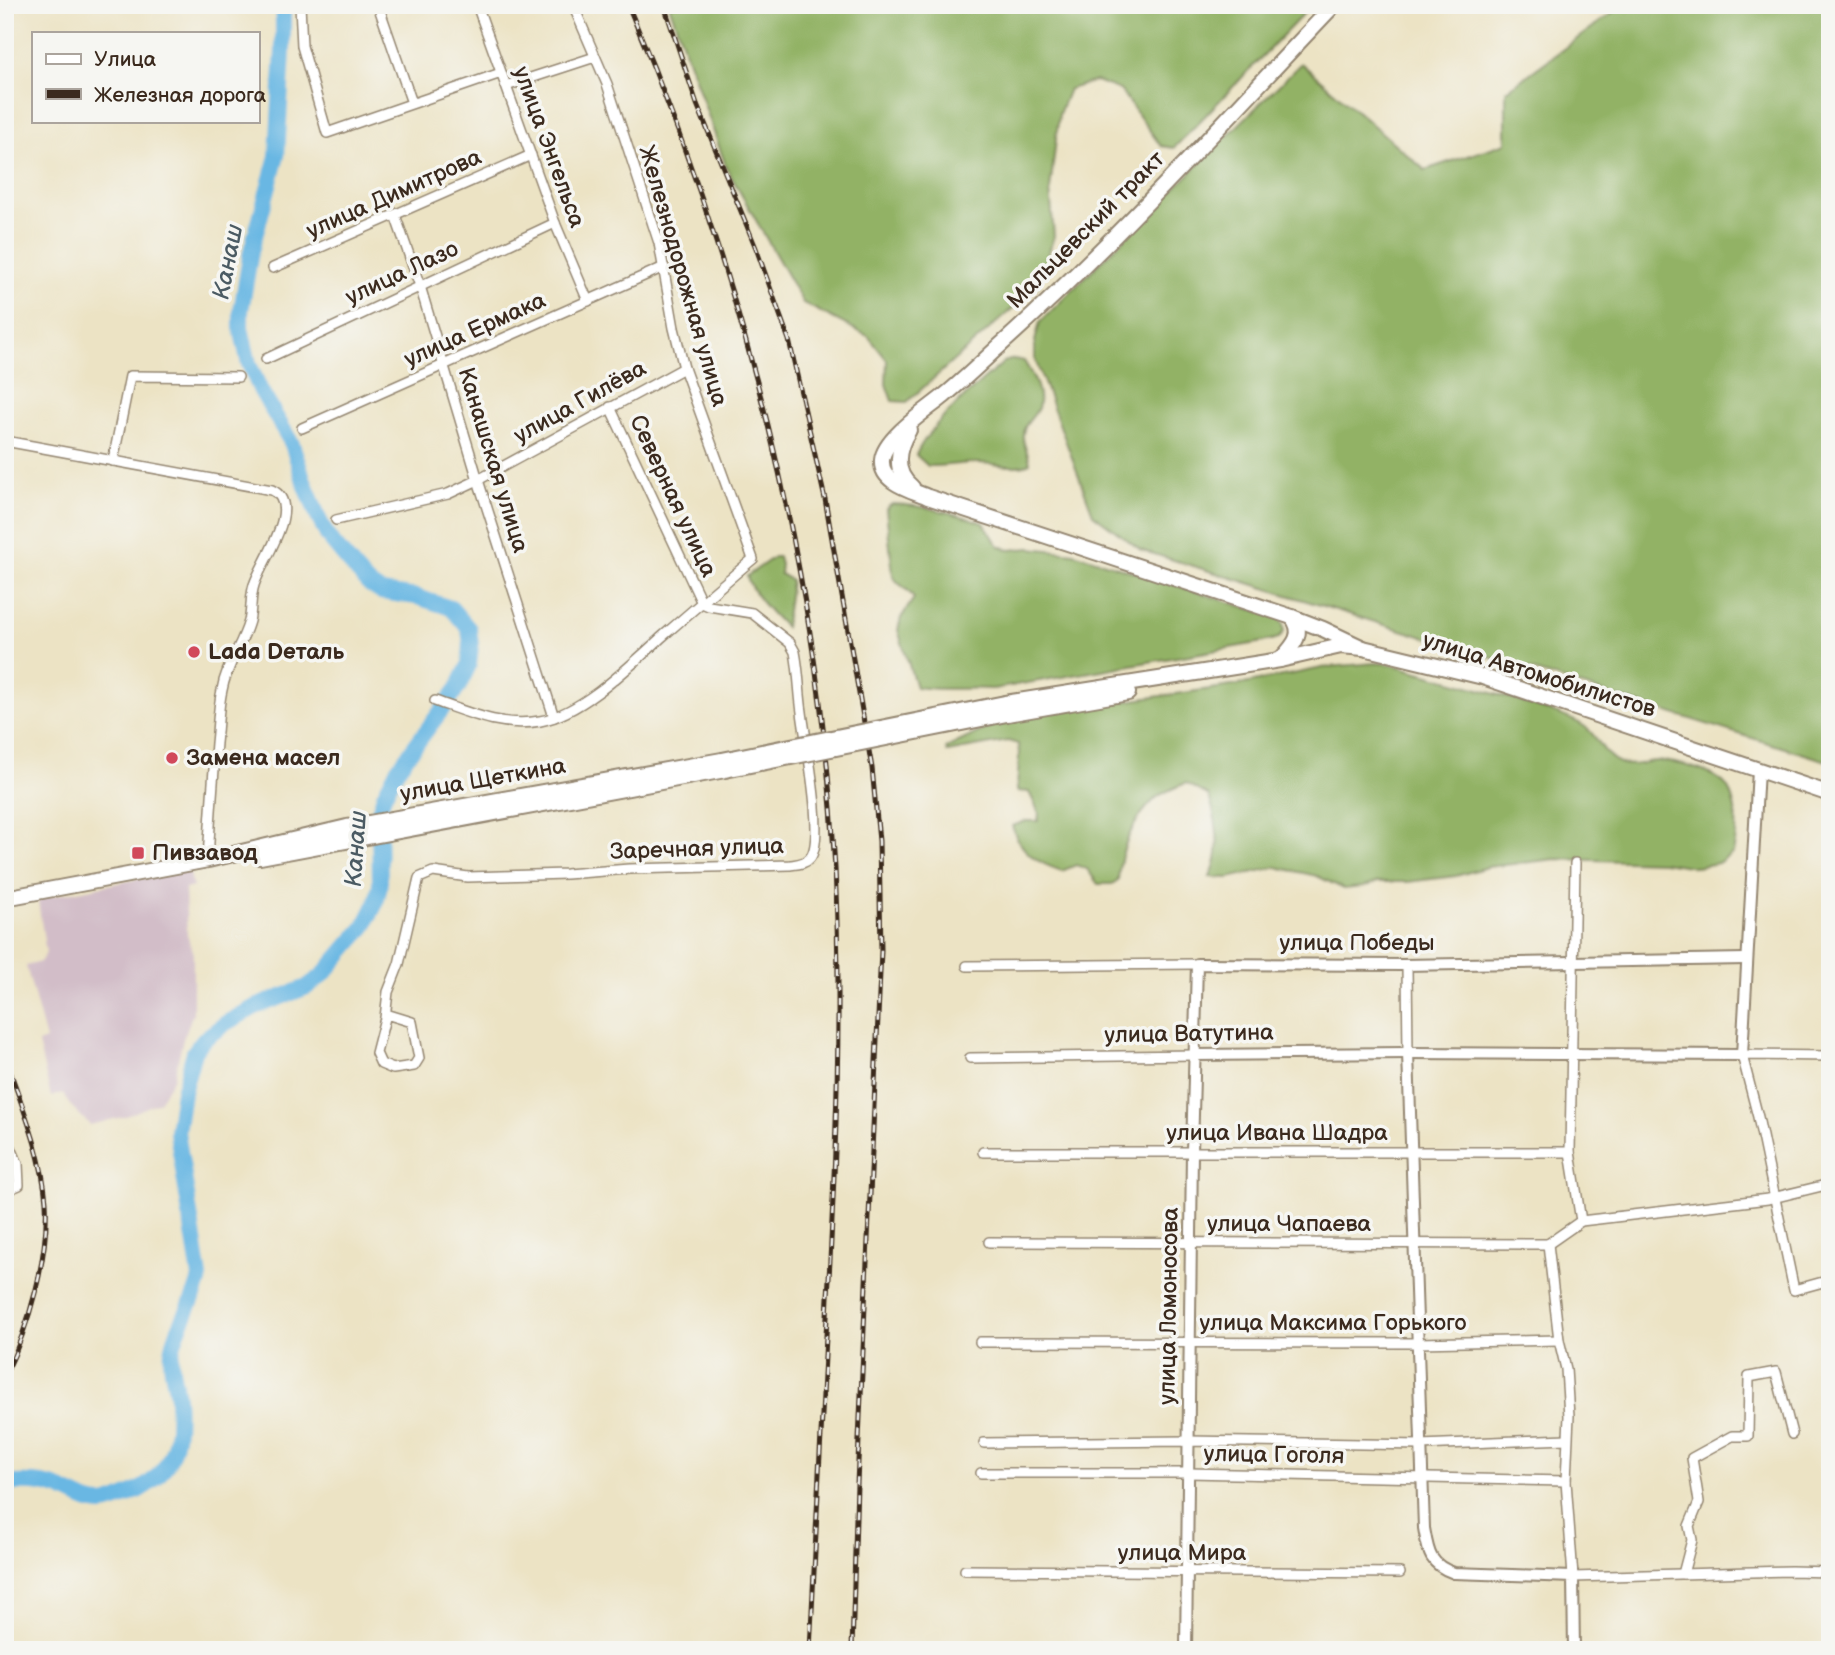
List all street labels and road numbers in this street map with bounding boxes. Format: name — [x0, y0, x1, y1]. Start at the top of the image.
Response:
street label: улица Энгельса — [507, 63, 591, 232]
street label: Железнодорожная улица — [632, 142, 734, 410]
street label: улица Димитрова — [302, 143, 486, 245]
street label: Мальцевский тракт — [1001, 145, 1171, 315]
street label: улица Лазо — [341, 235, 463, 311]
street label: улица Ермака — [400, 286, 550, 374]
street label: улица Гилёва — [509, 354, 651, 450]
street label: Канашская улица — [452, 364, 535, 556]
street label: Северная улица — [623, 411, 723, 582]
street label: улица Автомобилистов — [1419, 626, 1659, 724]
street label: улица Щеткина — [398, 752, 568, 808]
street label: Заречная улица — [610, 832, 785, 866]
street label: улица Победы — [1279, 929, 1435, 957]
street label: улица Ватутина — [1104, 1019, 1274, 1049]
street label: улица Ивана Шадра — [1166, 1119, 1388, 1147]
street label: улица Ломоносова — [1153, 1207, 1185, 1405]
street label: улица Чапаева — [1207, 1210, 1371, 1238]
street label: улица Максима Горького — [1200, 1309, 1466, 1337]
street label: улица Гоголя — [1203, 1440, 1345, 1470]
street label: улица Мира — [1118, 1539, 1247, 1567]

